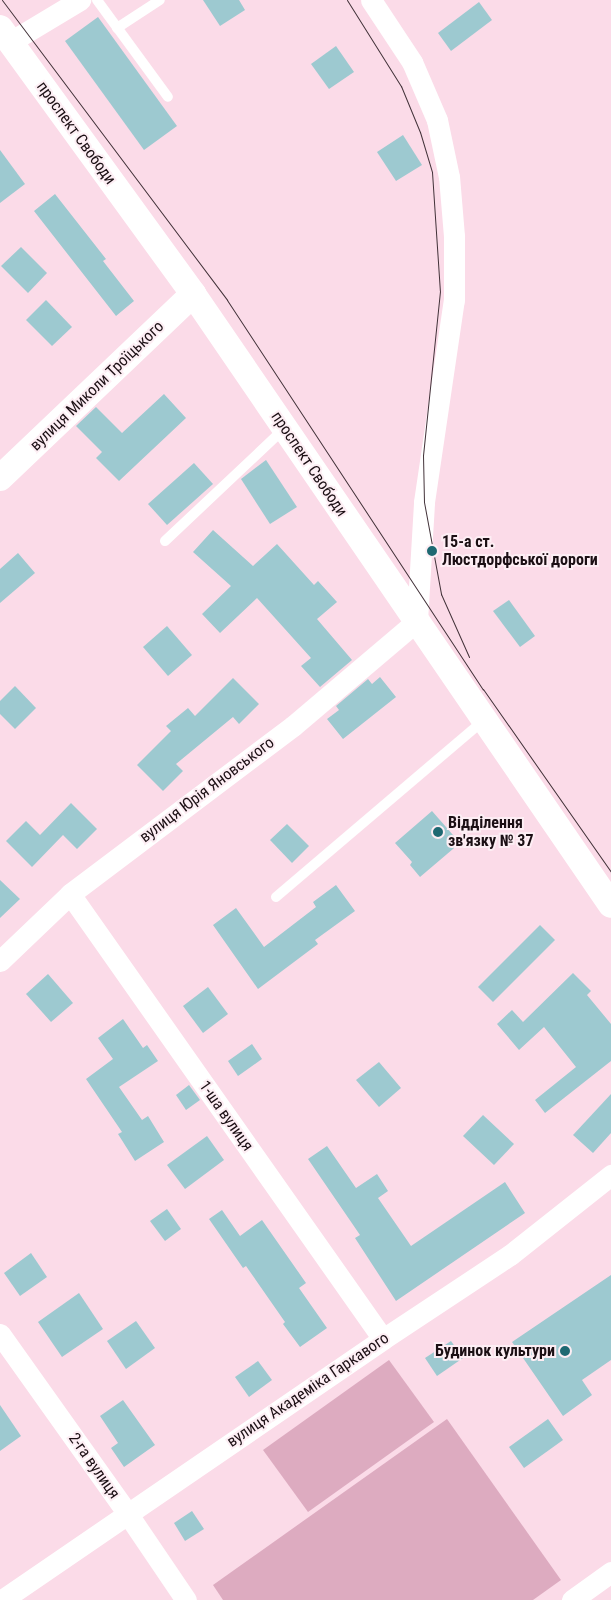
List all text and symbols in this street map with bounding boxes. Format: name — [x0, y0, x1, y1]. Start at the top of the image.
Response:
street label: проспект Свободи — [32, 78, 120, 188]
street label: вулиця Миколи Троїцького — [26, 317, 168, 455]
street label: проспект Свободи — [267, 408, 351, 520]
place label: 15-а ст. Люстдорфської дороги — [442, 532, 598, 570]
marker: 15-а ст. Люстдорфської дороги — [426, 545, 438, 557]
street label: вулиця Юрія Яновського — [136, 733, 278, 847]
place label: Відділення зв'язку № 37 — [448, 813, 534, 851]
marker: Відділення зв'язку № 37 — [432, 826, 444, 838]
street label: 1-ша вулиця — [195, 1077, 257, 1155]
street label: вулиця Академіка Гаркавого — [223, 1329, 393, 1451]
place label: Будинок культури — [435, 1341, 555, 1361]
marker: Будинок культури — [559, 1345, 571, 1357]
street label: 2-га вулиця — [64, 1429, 124, 1503]

